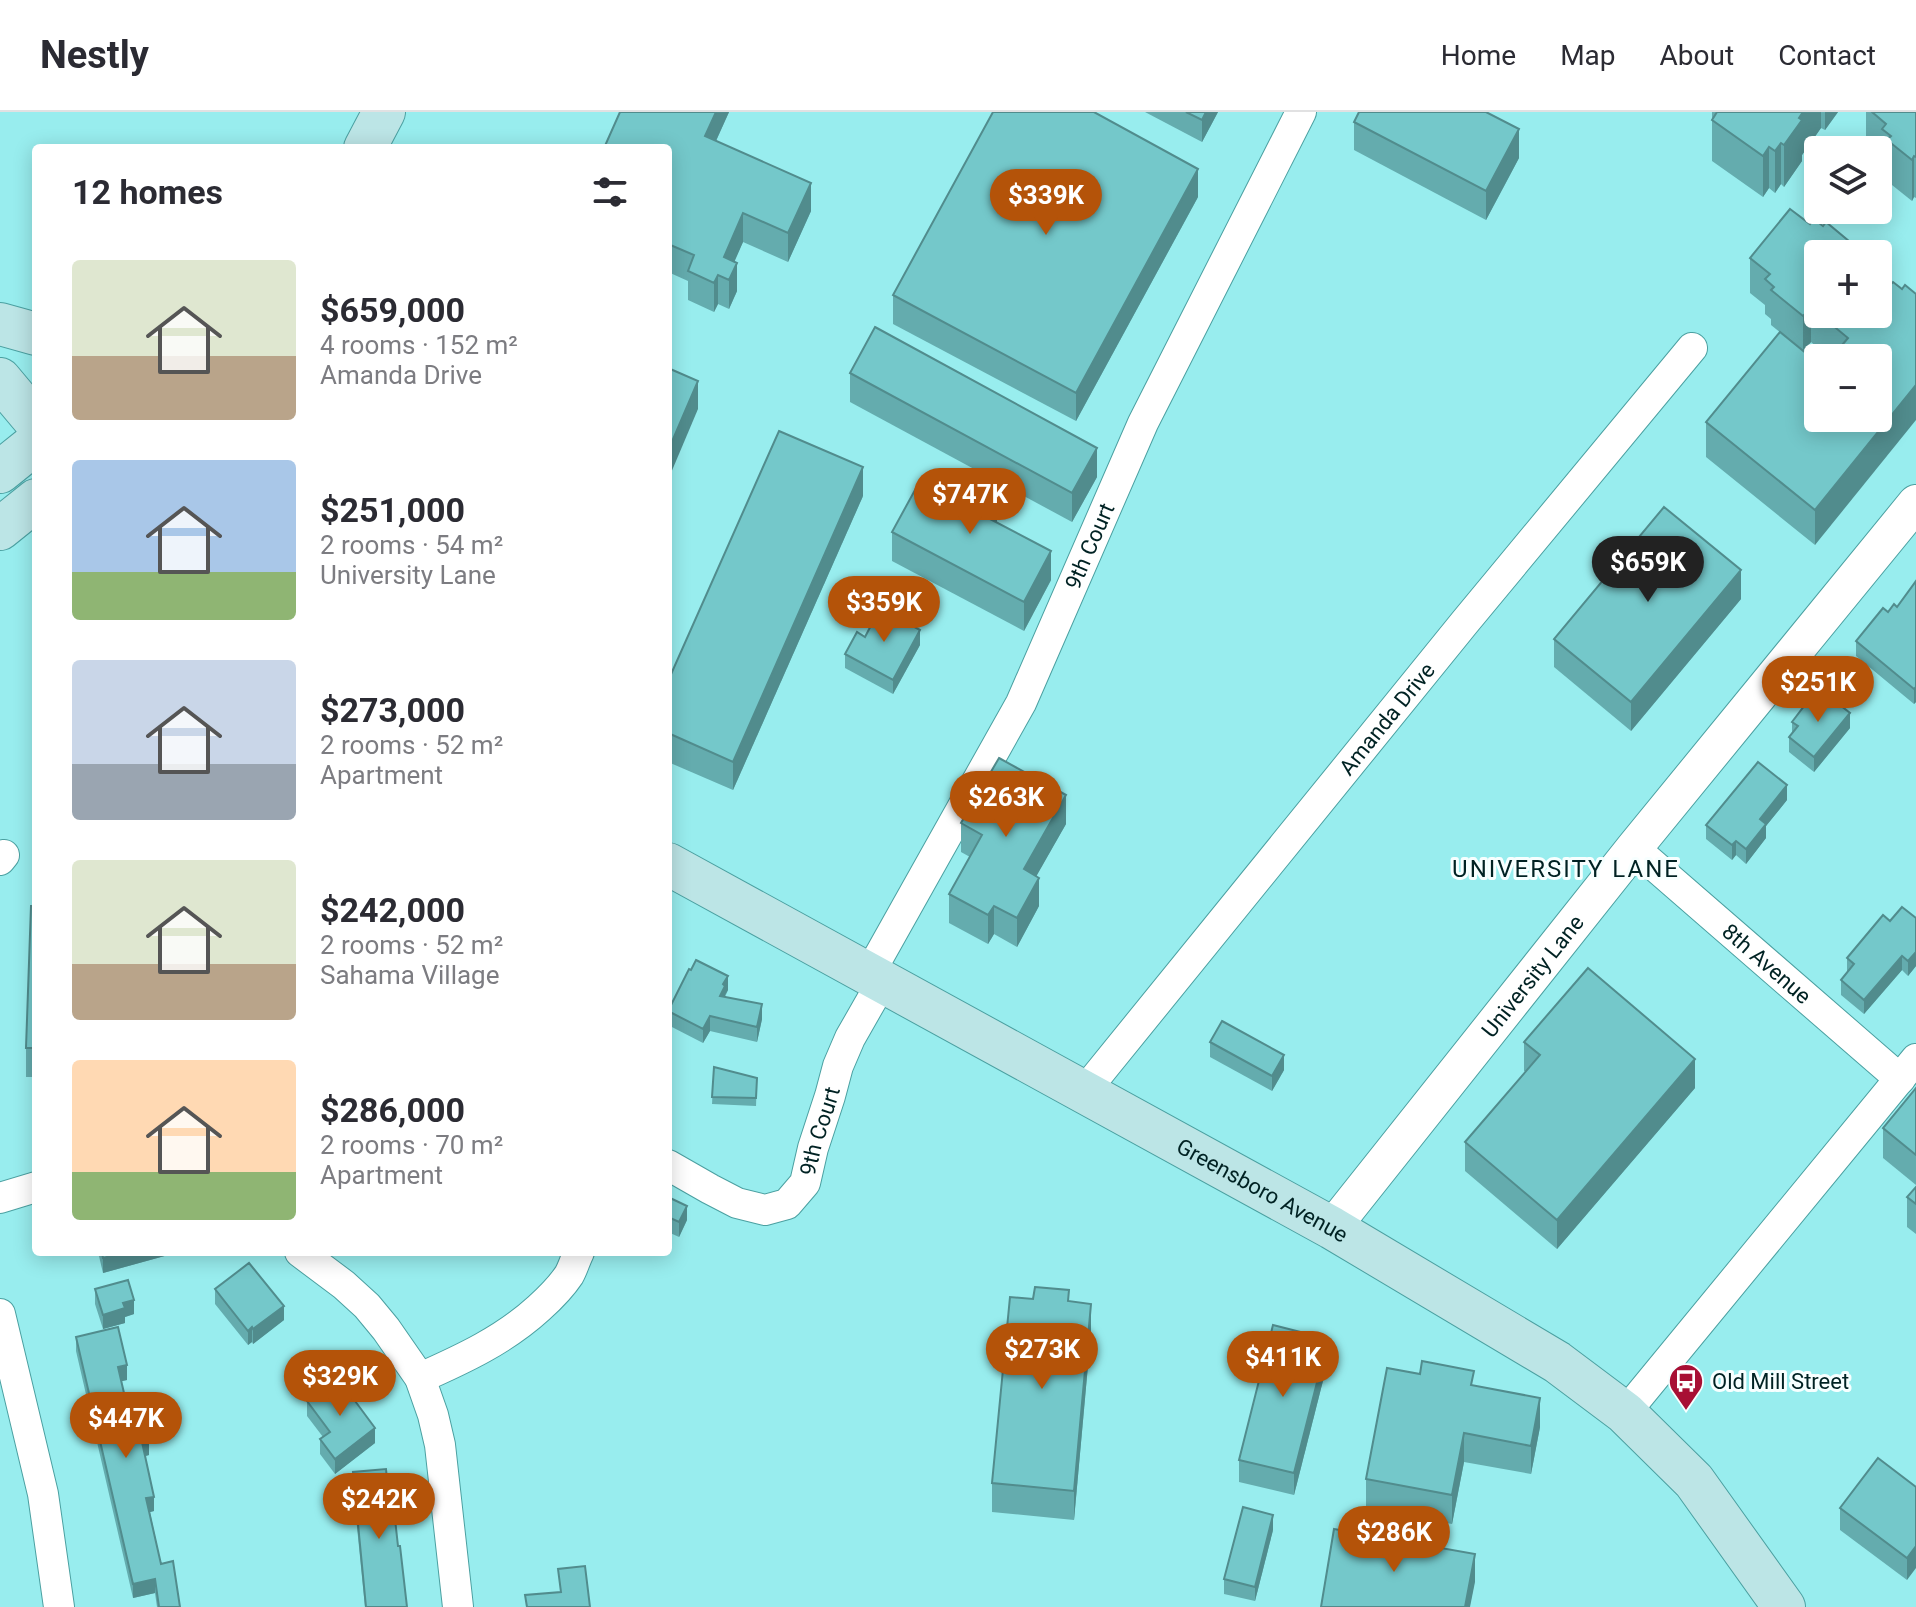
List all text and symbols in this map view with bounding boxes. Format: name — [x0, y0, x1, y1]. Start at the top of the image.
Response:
text: Nestly — [40, 33, 149, 77]
text: Home — [1441, 39, 1516, 72]
text: Map — [1560, 39, 1616, 72]
text: About — [1660, 39, 1734, 72]
text: Contact — [1778, 39, 1876, 72]
map controls — [1804, 136, 1892, 432]
button: layers — [1804, 136, 1892, 224]
pin: $339K — [990, 169, 1102, 237]
icon: filters — [588, 170, 632, 214]
text: 12 homes — [72, 172, 223, 212]
text: $339K — [1008, 180, 1084, 210]
button: + — [1804, 240, 1892, 328]
text: $659,000 — [320, 290, 465, 330]
icon: home — [136, 292, 232, 388]
text: 4 rooms · 152 m² — [320, 330, 518, 360]
button: − — [1804, 344, 1892, 432]
text: Amanda Drive — [320, 360, 482, 390]
pin: $747K — [914, 468, 1026, 536]
text: $747K — [932, 479, 1008, 509]
text: $251,000 — [320, 490, 465, 530]
icon: home — [136, 492, 232, 588]
street label: 9th Court — [1060, 499, 1120, 593]
text: 2 rooms · 54 m² — [320, 530, 503, 560]
pin: $659K — [1592, 536, 1704, 604]
text: $659K — [1610, 547, 1686, 577]
text: University Lane — [320, 560, 496, 590]
pin: $359K — [828, 576, 940, 644]
text: $359K — [846, 587, 922, 617]
pin: $251K — [1762, 656, 1874, 724]
street label: Amanda Drive — [1334, 658, 1440, 780]
text: $251K — [1780, 667, 1856, 697]
text: $273,000 — [320, 690, 465, 730]
icon: home — [136, 692, 232, 788]
text: 2 rooms · 52 m² — [320, 730, 503, 760]
text: Apartment — [320, 760, 443, 790]
pin: $263K — [950, 771, 1062, 839]
text: $263K — [968, 782, 1044, 812]
district label: UNIVERSITY LANE — [1452, 855, 1680, 883]
text: $242,000 — [320, 890, 465, 930]
icon: home — [136, 892, 232, 988]
street label: University Lane — [1477, 910, 1589, 1042]
street label: 8th Avenue — [1717, 919, 1816, 1009]
text: 2 rooms · 52 m² — [320, 930, 503, 960]
text: Sahama Village — [320, 960, 500, 990]
street label: 9th Court — [795, 1084, 845, 1178]
text: $286,000 — [320, 1090, 465, 1130]
icon: home — [136, 1092, 232, 1188]
text: 2 rooms · 70 m² — [320, 1130, 503, 1160]
street label: Greensboro Avenue — [1172, 1133, 1352, 1248]
text: Apartment — [320, 1160, 443, 1190]
pin: $273K — [986, 1323, 1098, 1391]
pin: $411K — [1227, 1331, 1339, 1399]
text: $273K — [1004, 1334, 1080, 1364]
text: $411K — [1245, 1342, 1321, 1372]
pin: $329K — [284, 1350, 396, 1418]
text: $329K — [302, 1361, 378, 1391]
bus stop icon: Old Mill Street — [1667, 1362, 1705, 1412]
place label: Old Mill Street — [1712, 1369, 1849, 1394]
pin: $447K — [70, 1392, 182, 1460]
text: $447K — [88, 1403, 164, 1433]
pin: $242K — [323, 1473, 435, 1541]
text: $242K — [341, 1484, 417, 1514]
pin: $286K — [1338, 1506, 1450, 1574]
text: $286K — [1356, 1517, 1432, 1547]

